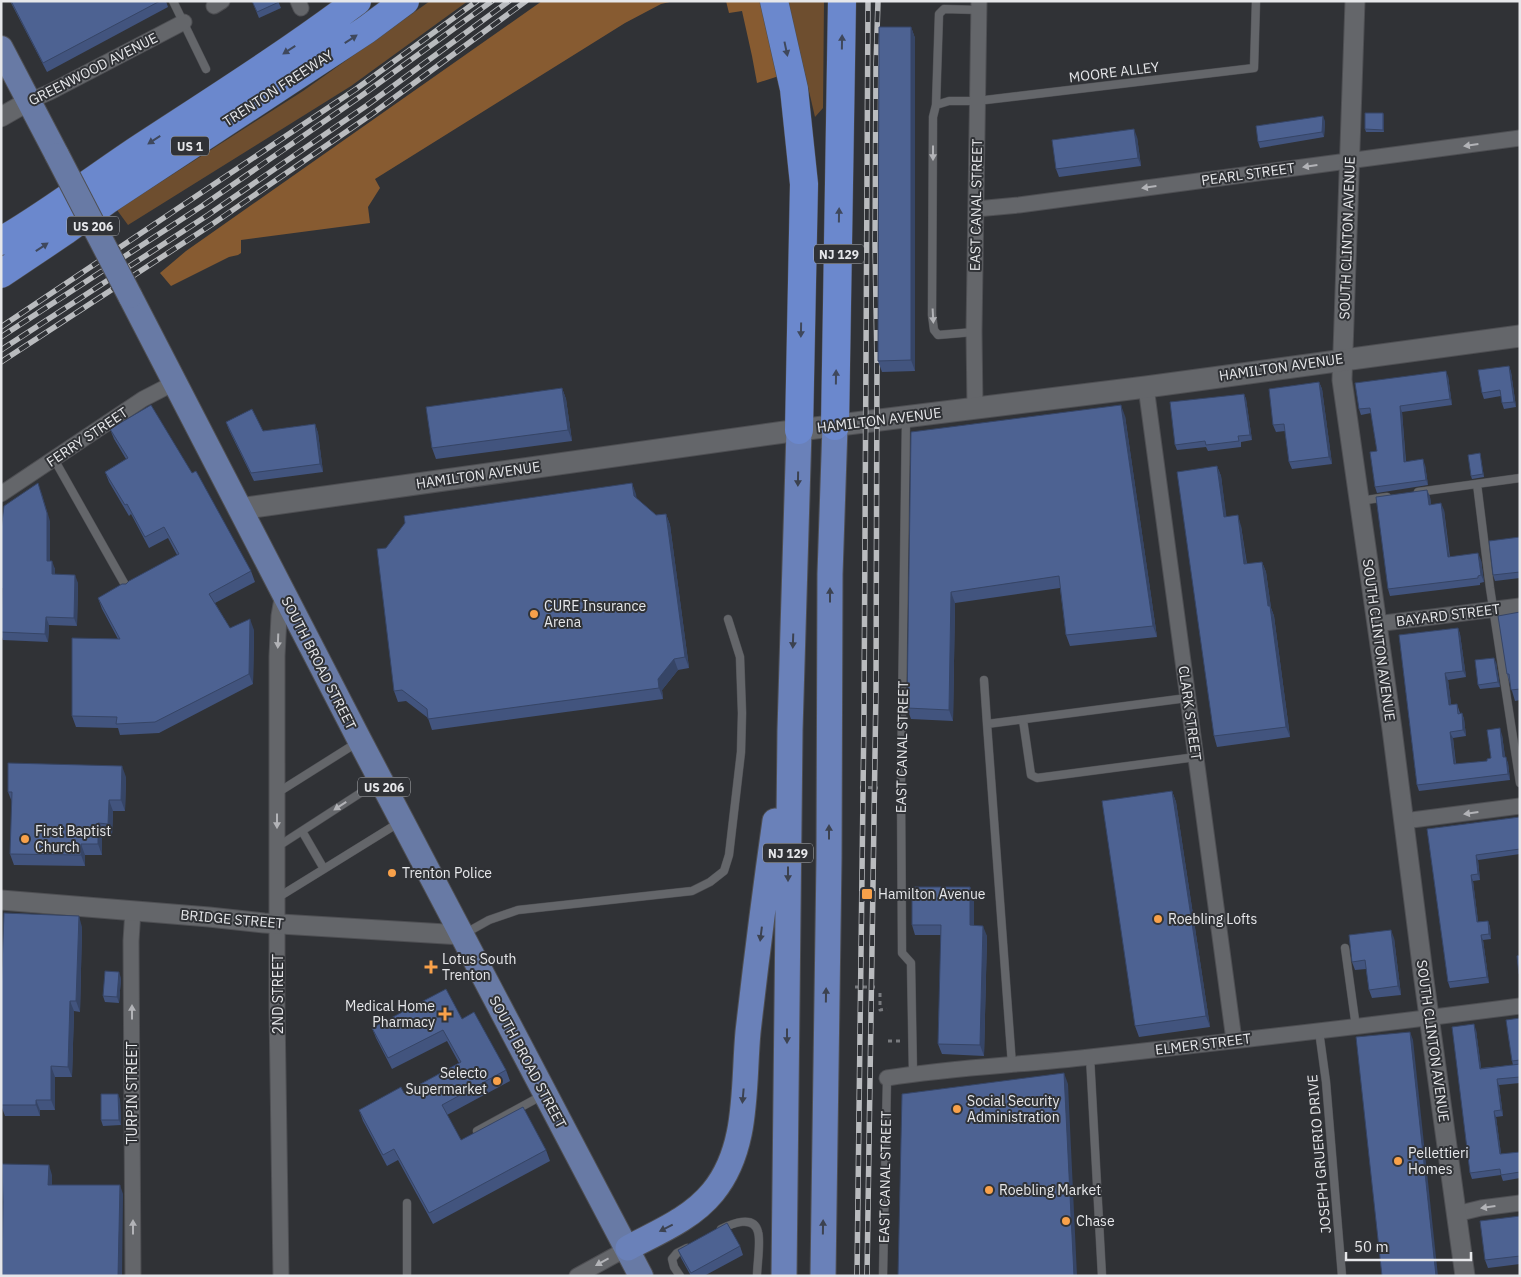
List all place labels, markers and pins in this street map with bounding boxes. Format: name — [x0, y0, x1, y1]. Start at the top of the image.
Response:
place label: CURE Insurance Arena — [544, 597, 646, 631]
marker: CURE Insurance Arena — [528, 608, 540, 620]
place label: First Baptist Church — [35, 822, 111, 856]
marker: First Baptist Church — [19, 833, 31, 845]
place label: Trenton Police — [402, 864, 492, 882]
marker: Trenton Police — [386, 867, 398, 879]
place label: Hamilton Avenue — [878, 885, 986, 903]
marker: Hamilton Avenue — [860, 887, 874, 901]
place label: Roebling Lofts — [1168, 910, 1257, 928]
marker: Roebling Lofts — [1152, 913, 1164, 925]
place label: Lotus South Trenton — [442, 950, 517, 984]
marker: Lotus South Trenton — [424, 960, 438, 974]
place label: Medical Home Pharmacy — [345, 997, 435, 1031]
marker: Medical Home Pharmacy — [439, 1008, 451, 1020]
place label: Selecto Supermarket — [405, 1064, 487, 1098]
marker: Selecto Supermarket — [491, 1075, 503, 1087]
place label: Social Security Administration — [967, 1092, 1060, 1126]
marker: Social Security Administration — [951, 1103, 963, 1115]
place label: Pellettieri Homes — [1408, 1144, 1469, 1178]
marker: Pellettieri Homes — [1392, 1155, 1404, 1167]
place label: Roebling Market — [999, 1181, 1101, 1199]
marker: Roebling Market — [983, 1184, 995, 1196]
place label: Chase — [1076, 1212, 1115, 1230]
marker: Chase — [1060, 1215, 1072, 1227]

